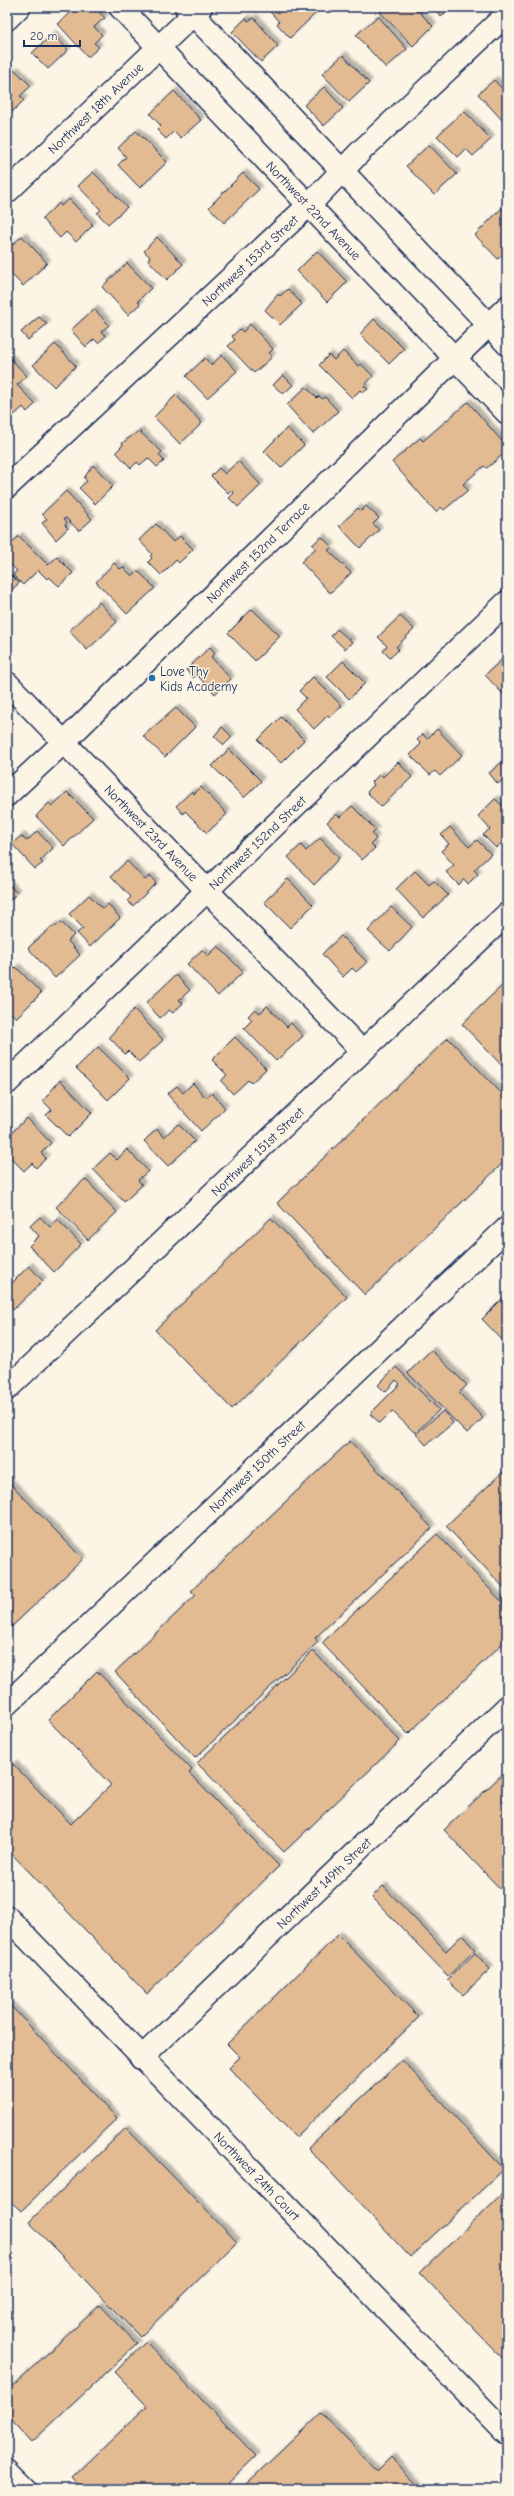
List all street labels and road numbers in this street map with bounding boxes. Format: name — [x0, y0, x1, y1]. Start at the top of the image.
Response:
street label: Northwest 18th Avenue — [45, 59, 147, 157]
street label: Northwest 22nd Avenue — [263, 158, 364, 264]
street label: Northwest 153rd Street — [199, 211, 302, 309]
street label: Northwest 152nd Terrace — [203, 498, 313, 606]
street label: Northwest 23rd Avenue — [101, 782, 201, 885]
street label: Northwest 152nd Street — [206, 792, 310, 893]
street label: Northwest 151st Street — [208, 1103, 308, 1199]
street label: Northwest 150th Street — [206, 1417, 309, 1516]
street label: Northwest 149th Street — [274, 1834, 375, 1932]
street label: Northwest 24th Court — [211, 2129, 304, 2224]

